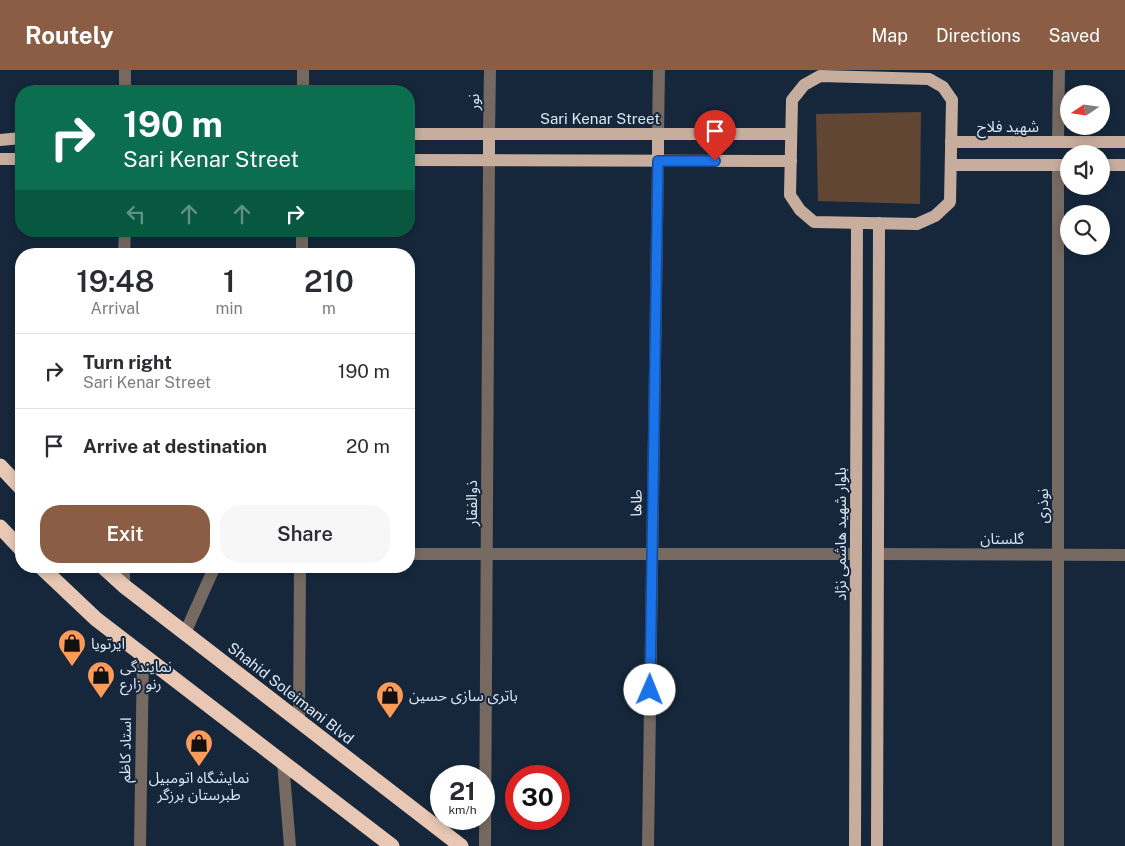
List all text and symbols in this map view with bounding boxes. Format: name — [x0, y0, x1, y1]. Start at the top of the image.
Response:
text: Routely — [25, 21, 114, 49]
text: Map — [871, 25, 908, 46]
text: Directions — [936, 25, 1021, 46]
text: Saved — [1049, 25, 1100, 46]
north arrow — [1060, 85, 1110, 135]
map controls — [1060, 85, 1110, 255]
street label: نور — [465, 94, 483, 111]
text: 190 m — [123, 104, 223, 145]
icon: right — [40, 105, 105, 170]
street label: Sari Kenar Street — [540, 110, 660, 127]
pin — [694, 110, 736, 161]
icon: arrive — [701, 117, 729, 145]
street label: شهید فلاح — [977, 118, 1039, 139]
button: sound — [1060, 145, 1110, 195]
text: Sari Kenar Street — [123, 146, 299, 172]
icon: left — [122, 200, 150, 228]
icon: ahead — [175, 200, 203, 228]
icon: ahead — [228, 200, 256, 228]
icon: right — [281, 200, 309, 228]
button: search — [1060, 205, 1110, 255]
text: 19:48 — [76, 263, 154, 299]
text: 1 — [223, 263, 235, 299]
text: 210 — [304, 263, 354, 299]
text: Arrival — [91, 299, 140, 318]
text: min — [216, 299, 243, 318]
text: m — [322, 299, 336, 318]
text: Turn right — [83, 351, 172, 373]
icon: right — [40, 357, 68, 385]
text: 190 m — [338, 360, 390, 382]
text: Sari Kenar Street — [83, 373, 211, 392]
icon: arrive — [40, 432, 68, 460]
text: Arrive at destination — [83, 435, 267, 457]
text: 20 m — [346, 435, 390, 457]
street label: بلوار شهید هاشمی نژاد — [832, 467, 850, 601]
street label: ذوالفقار — [463, 480, 481, 527]
street label: نوذری — [1034, 488, 1052, 524]
street label: طاها — [627, 489, 645, 517]
button: Exit — [40, 505, 210, 563]
button: Share — [220, 505, 390, 563]
street label: گلستان — [980, 530, 1025, 548]
shop icon: ایرتویا — [57, 628, 87, 667]
place label: ایرتویا — [91, 635, 125, 653]
street label: Shahid Soleimani Blvd — [225, 639, 357, 747]
place label: نمایندگی رنو زارع — [120, 658, 172, 696]
shop icon: نمایندگی رنو زارع — [86, 660, 116, 699]
position arrow — [623, 663, 675, 715]
shop icon: باتری سازی حسین — [375, 680, 405, 719]
place label: باتری سازی حسین — [409, 687, 518, 705]
street label: استاد کاظم — [116, 717, 137, 783]
shop icon: نمایشگاه اتومبیل طبرستان برزگر — [184, 728, 214, 767]
speed limit sign: 30 — [505, 765, 570, 830]
place label: نمایشگاه اتومبیل طبرستان برزگر — [149, 769, 249, 804]
text: 21 — [449, 776, 476, 806]
text: km/h — [448, 803, 477, 817]

